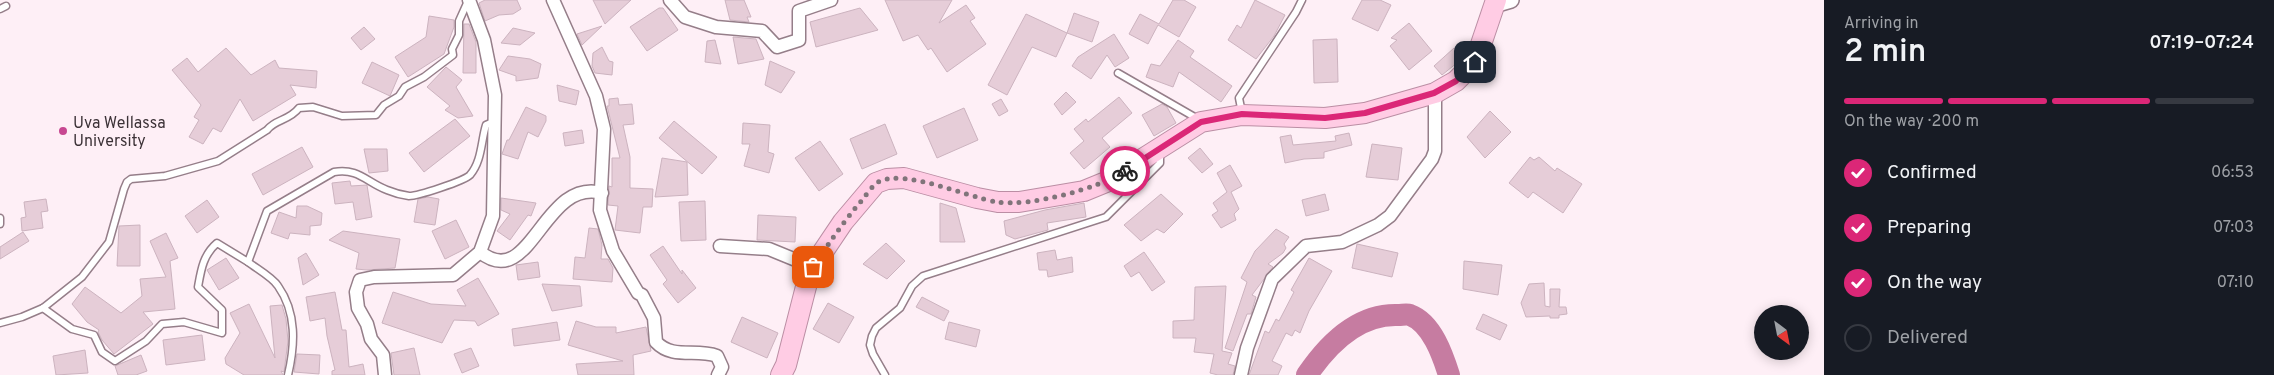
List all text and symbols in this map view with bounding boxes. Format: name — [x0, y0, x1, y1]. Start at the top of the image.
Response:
text: Arriving in — [1844, 14, 1919, 34]
text: 07:19–07:24 — [2149, 31, 2254, 55]
text: 2 min — [1844, 33, 1926, 73]
pin — [1454, 41, 1496, 83]
icon: home — [1461, 48, 1489, 76]
text: On the way · 200 m — [1844, 112, 1979, 132]
place label: Uva Wellassa University — [73, 114, 166, 152]
marker: Uva Wellassa University — [57, 125, 69, 137]
courier — [1100, 146, 1150, 196]
icon: bike — [1111, 157, 1139, 185]
icon: check — [1844, 159, 1872, 187]
text: Confirmed — [1887, 161, 1977, 185]
text: 06:53 — [2211, 163, 2254, 183]
icon: check — [1844, 214, 1872, 242]
text: Preparing — [1887, 216, 1971, 240]
text: 07:03 — [2213, 218, 2254, 238]
pin — [792, 246, 834, 288]
icon: bag — [799, 253, 827, 281]
icon: check — [1844, 269, 1872, 297]
text: On the way — [1887, 271, 1982, 295]
text: 07:10 — [2217, 273, 2254, 293]
north arrow — [1754, 305, 1809, 360]
map controls — [1754, 305, 1809, 360]
text: Delivered — [1887, 326, 1968, 350]

